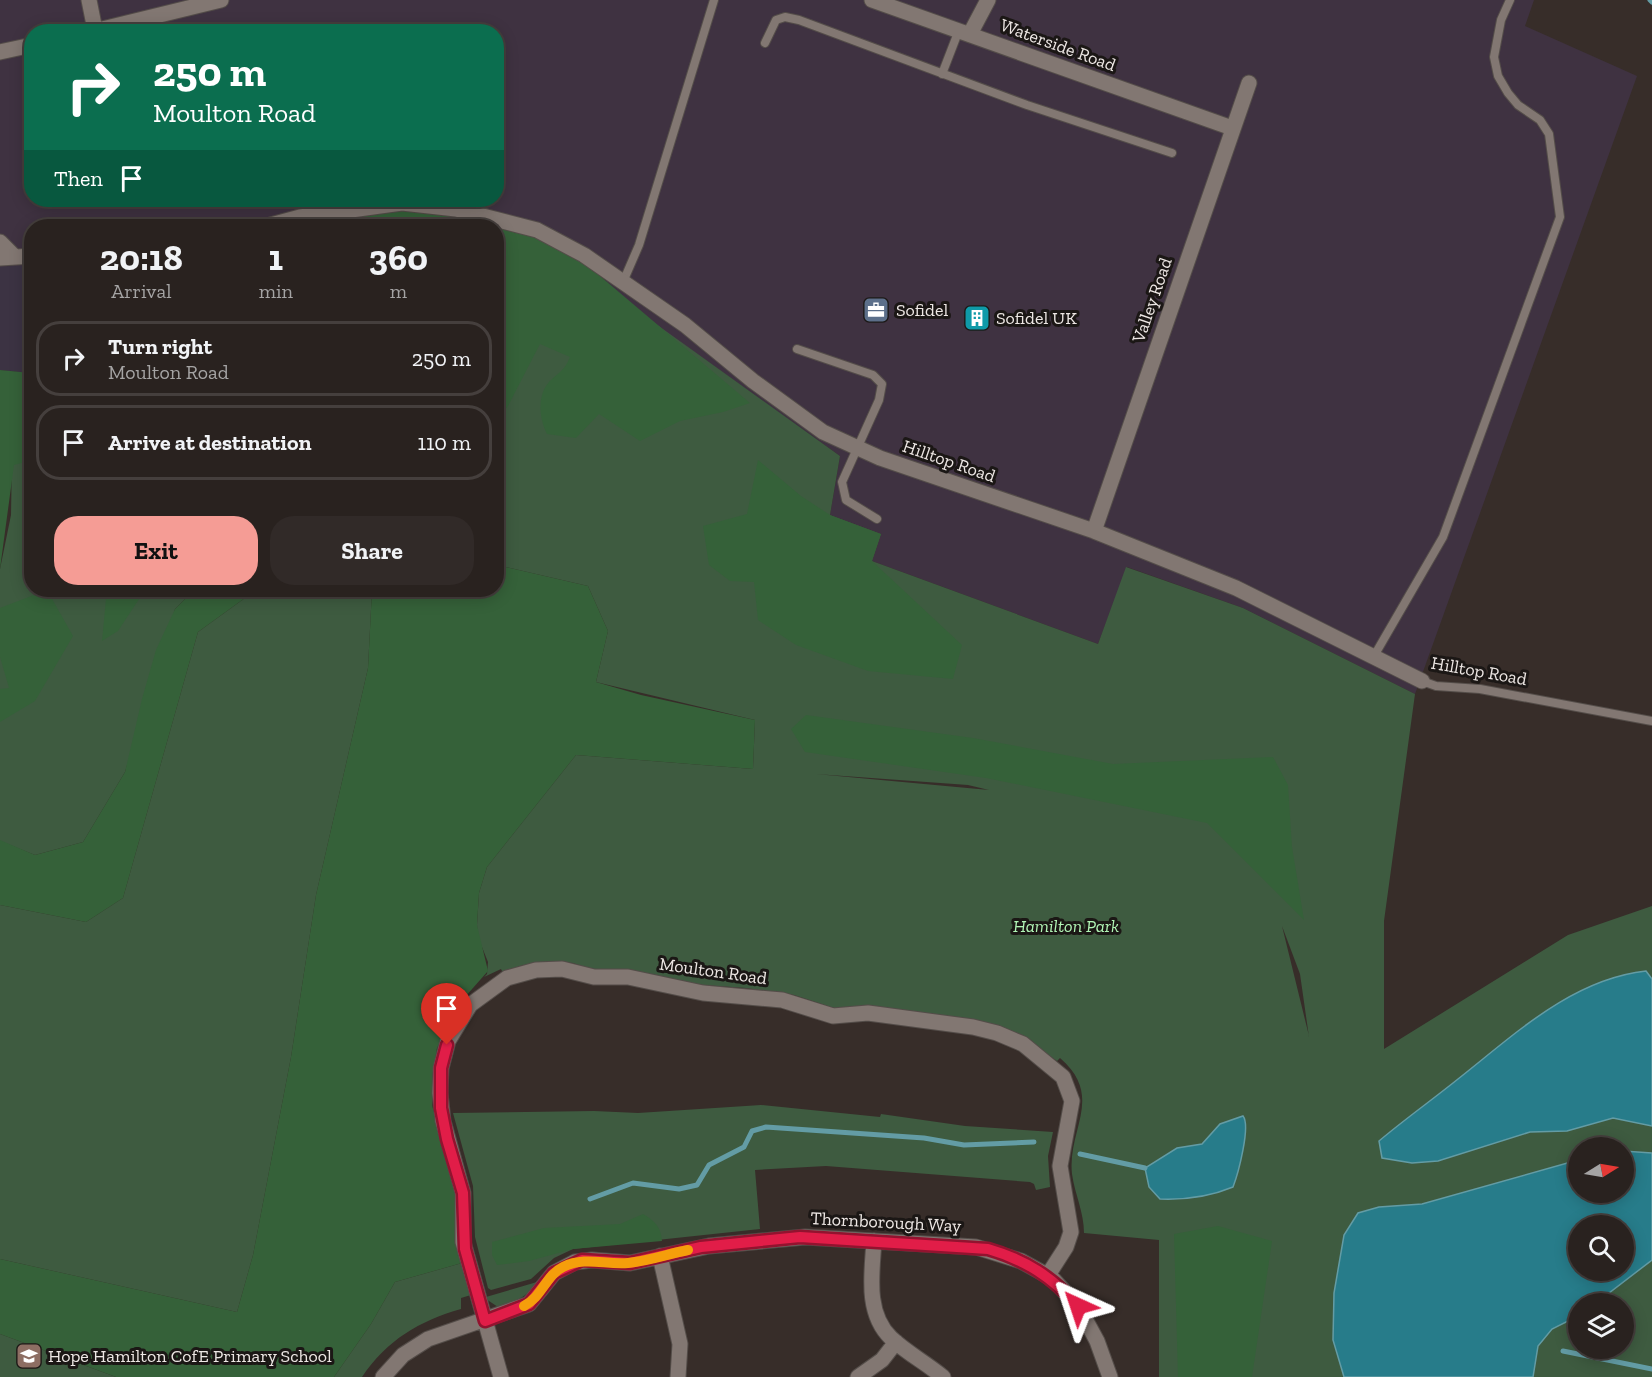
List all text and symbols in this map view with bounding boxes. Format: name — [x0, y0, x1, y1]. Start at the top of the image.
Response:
street label: Waterside Road — [997, 14, 1119, 76]
text: 250 m — [153, 46, 266, 97]
icon: right — [54, 48, 132, 126]
text: Moulton Road — [153, 97, 316, 129]
icon: arrive — [115, 162, 148, 195]
text: Then — [54, 165, 103, 192]
text: 20:18 — [100, 236, 183, 279]
text: 1 — [269, 236, 283, 279]
text: 360 — [369, 236, 428, 279]
street label: Valley Road — [1127, 254, 1177, 346]
text: Arrival — [111, 279, 171, 303]
text: min — [259, 279, 293, 303]
text: m — [390, 279, 407, 303]
office icon: Sofidel — [861, 295, 891, 325]
place label: Sofidel — [896, 299, 948, 321]
building icon: Sofidel UK — [962, 303, 992, 333]
place label: Sofidel UK — [996, 307, 1077, 329]
text: Turn right — [108, 333, 212, 360]
icon: right — [57, 342, 90, 375]
text: 250 m — [412, 345, 471, 372]
text: Moulton Road — [108, 360, 229, 384]
icon: arrive — [57, 426, 90, 459]
text: Arrive at destination — [108, 429, 311, 456]
text: 110 m — [417, 429, 471, 456]
street label: Hilltop Road — [900, 435, 998, 487]
button: Exit — [54, 516, 258, 585]
button: Share — [270, 516, 474, 585]
street label: Hilltop Road — [1429, 652, 1529, 690]
park label: Hamilton Park — [1013, 915, 1119, 937]
street label: Moulton Road — [658, 953, 768, 989]
pin — [421, 983, 472, 1045]
icon: arrive — [430, 992, 463, 1025]
north arrow — [1568, 1137, 1634, 1203]
map controls — [1568, 1137, 1634, 1359]
street label: Thornborough Way — [810, 1207, 963, 1237]
button: search — [1568, 1215, 1634, 1281]
position arrow — [1046, 1274, 1110, 1338]
button: layers — [1568, 1293, 1634, 1359]
school or university icon: Hope Hamilton CofE Primary School — [14, 1341, 44, 1371]
place label: Hope Hamilton CofE Primary School — [48, 1345, 332, 1367]

